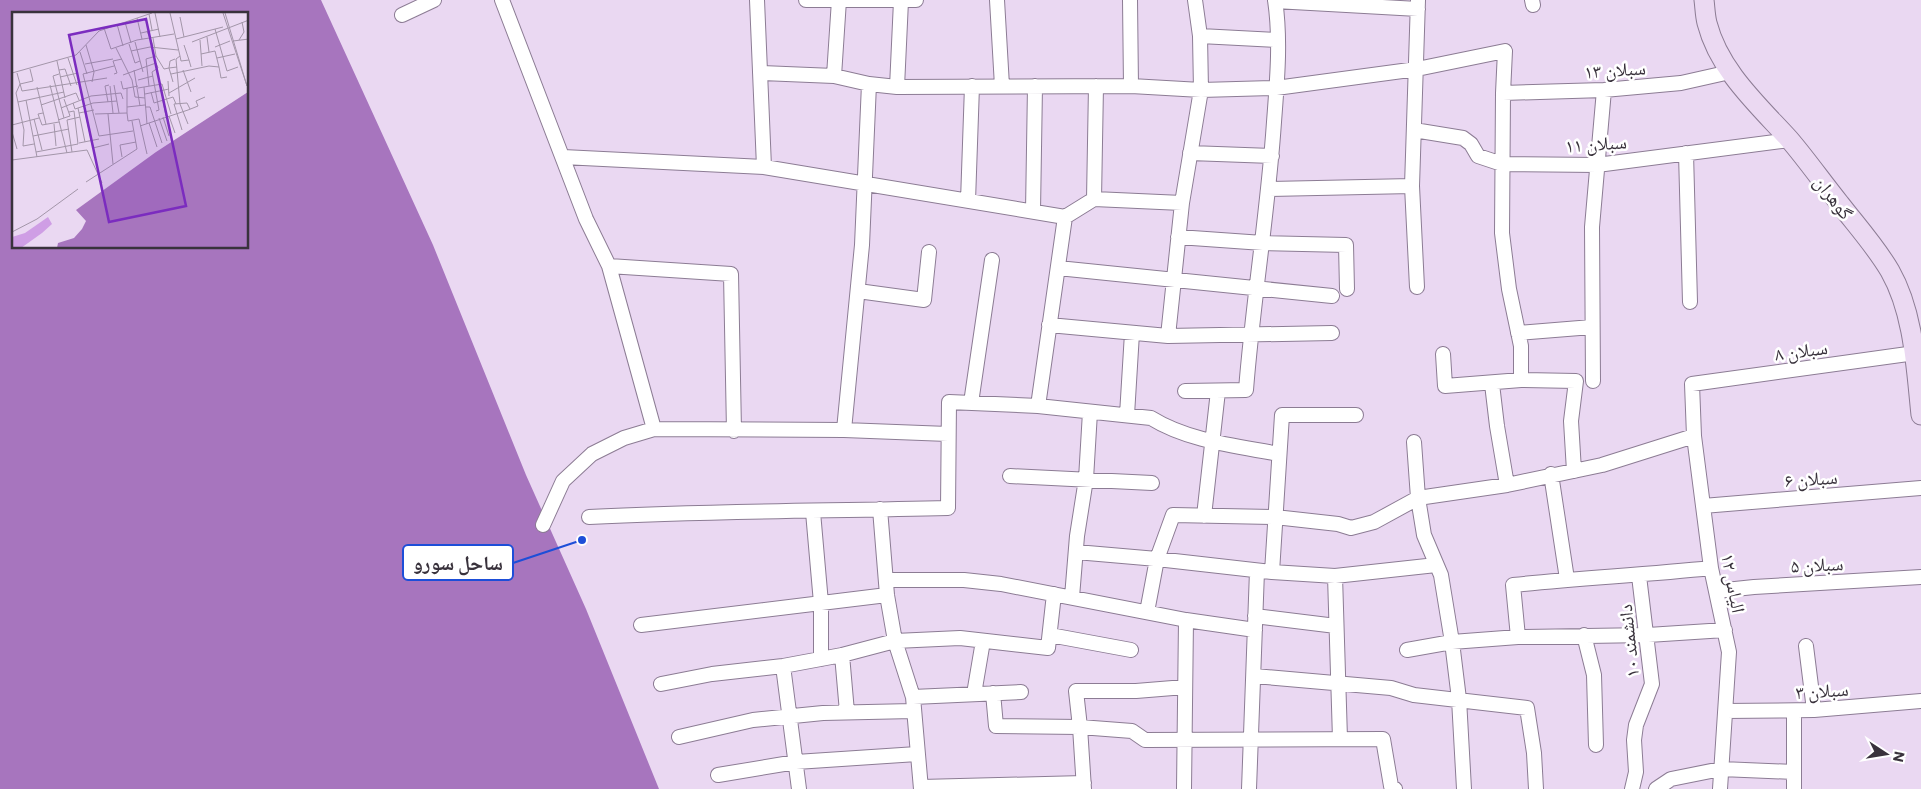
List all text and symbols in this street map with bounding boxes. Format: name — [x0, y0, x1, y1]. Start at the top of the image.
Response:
inset map — [12, 12, 249, 249]
street label: سبلان ۱۳ — [1584, 55, 1647, 84]
street label: سبلان ۱۱ — [1565, 129, 1628, 158]
street label: گوهران — [1809, 170, 1858, 224]
street label: سبلان ۸ — [1773, 335, 1829, 366]
street label: سبلان ۶ — [1784, 465, 1838, 492]
callout: ساحل سورو — [403, 545, 513, 580]
text: ساحل سورو — [413, 550, 503, 576]
street label: الیاس ۱۲ — [1716, 551, 1751, 615]
street label: سبلان ۵ — [1790, 551, 1844, 578]
street label: دانشمند ۱۰ — [1613, 603, 1643, 679]
street label: سبلان ۳ — [1795, 677, 1849, 704]
north arrow — [1861, 729, 1911, 779]
text: N — [1890, 750, 1909, 764]

